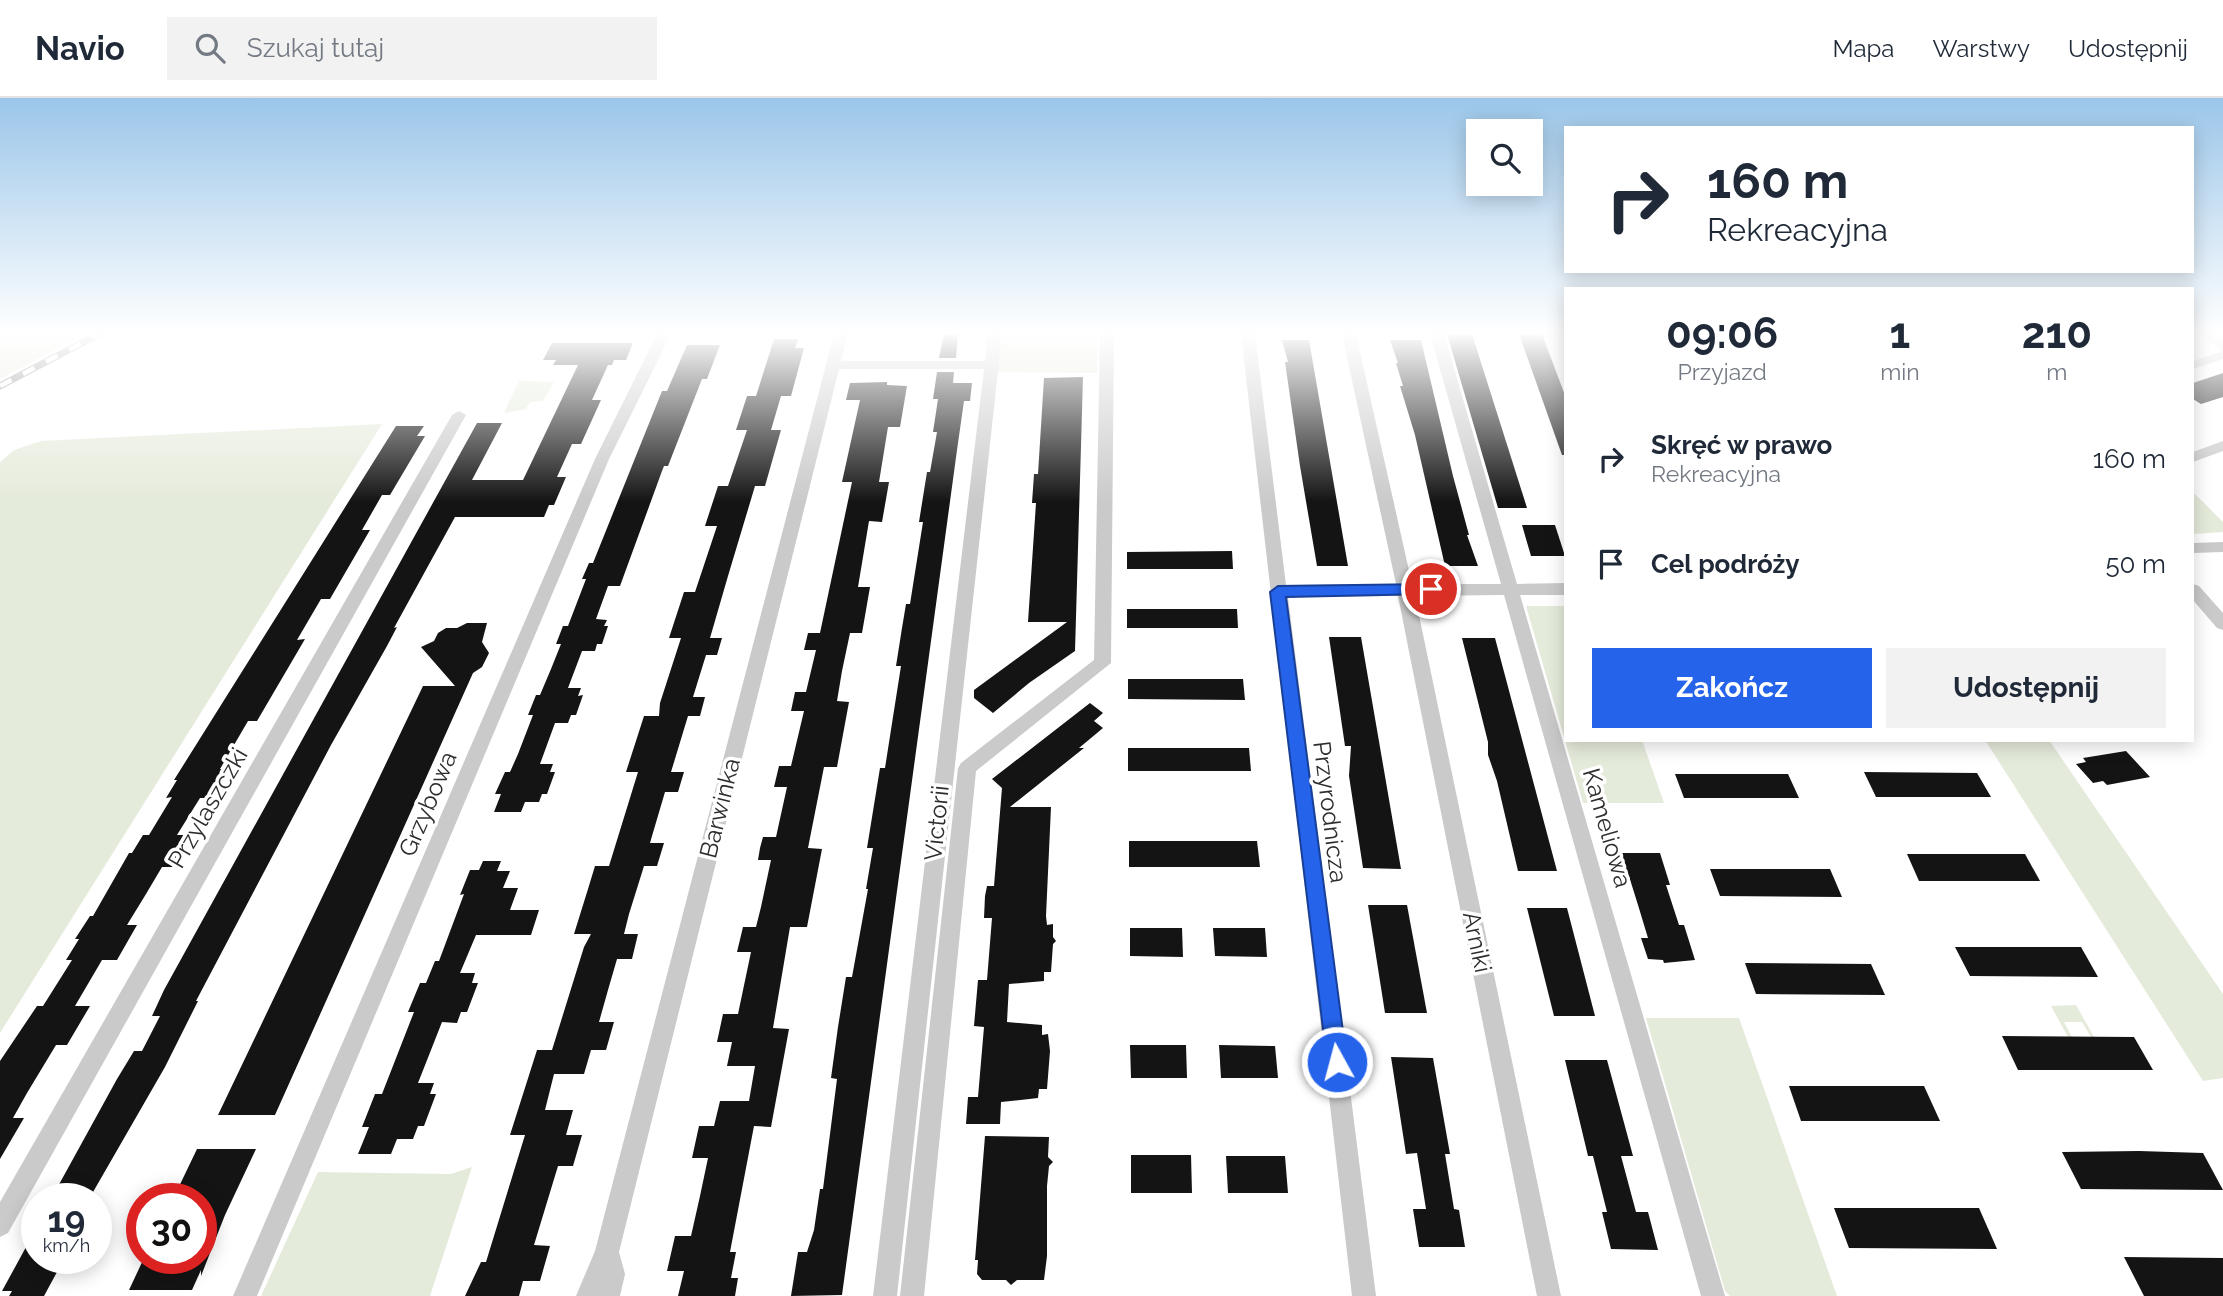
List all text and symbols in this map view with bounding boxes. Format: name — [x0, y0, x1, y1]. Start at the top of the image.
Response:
search box — [167, 17, 657, 80]
text: Navio — [35, 29, 125, 68]
icon: search — [191, 29, 229, 67]
text: Szukaj tutaj — [247, 33, 384, 63]
text: Mapa — [1833, 34, 1894, 63]
text: Warstwy — [1932, 34, 2030, 63]
text: Udostępnij — [2068, 34, 2188, 63]
map controls — [1466, 119, 1543, 196]
button: search — [1466, 119, 1543, 196]
text: 160 m — [1707, 152, 1848, 209]
icon: right — [1592, 154, 1683, 245]
text: Rekreacyjna — [1707, 211, 1888, 248]
text: 09:06 — [1666, 309, 1778, 358]
text: 1 — [1890, 309, 1910, 358]
text: 210 — [2022, 309, 2092, 358]
text: Przyjazd — [1677, 358, 1767, 385]
text: min — [1880, 358, 1920, 385]
text: m — [2046, 358, 2067, 385]
text: Skręć w prawo — [1651, 430, 1832, 460]
icon: right — [1592, 440, 1630, 478]
text: 160 m — [2093, 444, 2166, 474]
text: Rekreacyjna — [1651, 460, 1781, 487]
icon: arrive — [1592, 545, 1630, 583]
text: Cel podróży — [1651, 549, 1800, 579]
text: 50 m — [2105, 549, 2166, 579]
pin — [1401, 559, 1461, 619]
icon: arrive — [1412, 570, 1450, 608]
button: Zakończ — [1592, 648, 1872, 728]
button: Udostępnij — [1886, 648, 2166, 728]
street label: Przyrodnicza — [1307, 739, 1354, 885]
street label: Przylaszczki — [162, 743, 254, 873]
street label: Grzybowa — [392, 747, 463, 861]
street label: Barwinka — [693, 755, 746, 861]
street label: Kameliowa — [1577, 765, 1638, 891]
street label: Victorii — [918, 784, 955, 862]
street label: Arniki — [1457, 909, 1498, 975]
position arrow — [1300, 1025, 1374, 1099]
speed limit sign: 30 — [126, 1183, 217, 1274]
text: 19 — [48, 1199, 85, 1240]
text: km/h — [43, 1235, 90, 1256]

